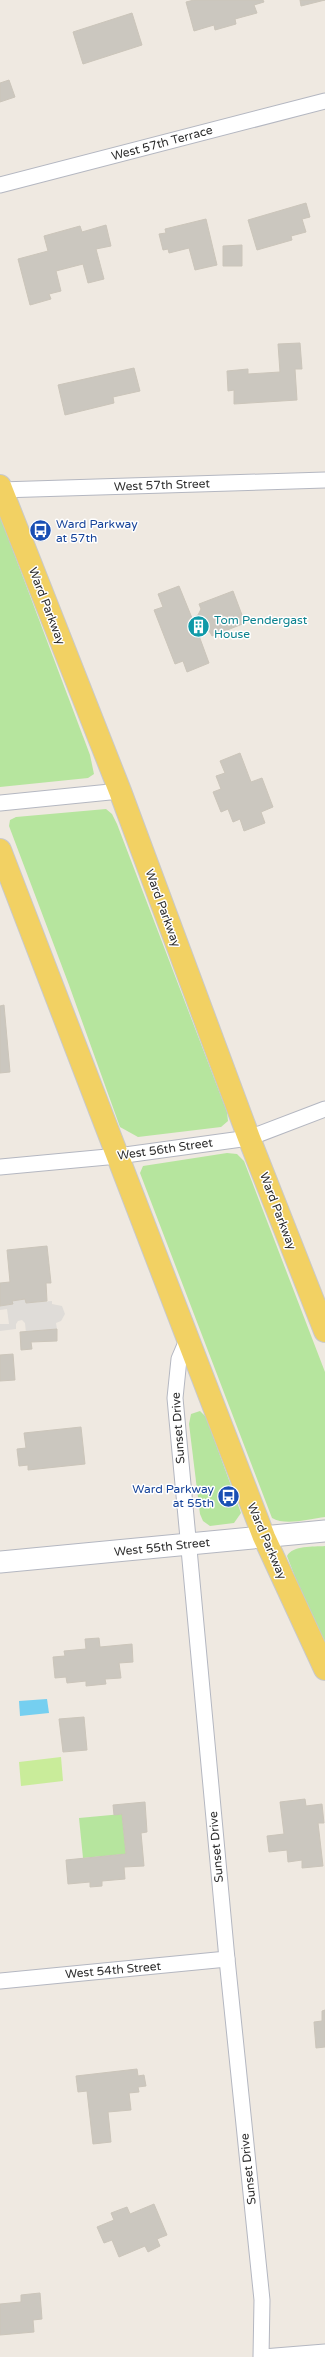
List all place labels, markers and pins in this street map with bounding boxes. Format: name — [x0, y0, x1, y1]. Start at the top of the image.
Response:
place label: Ward Parkway at 57th — [56, 517, 138, 545]
bus stop icon: Ward Parkway at 57th — [27, 518, 53, 544]
place label: Tom Pendergast House — [214, 613, 308, 641]
building icon: Tom Pendergast House — [185, 614, 211, 640]
place label: Ward Parkway at 55th — [132, 1482, 215, 1510]
bus stop icon: Ward Parkway at 55th — [216, 1483, 242, 1509]

